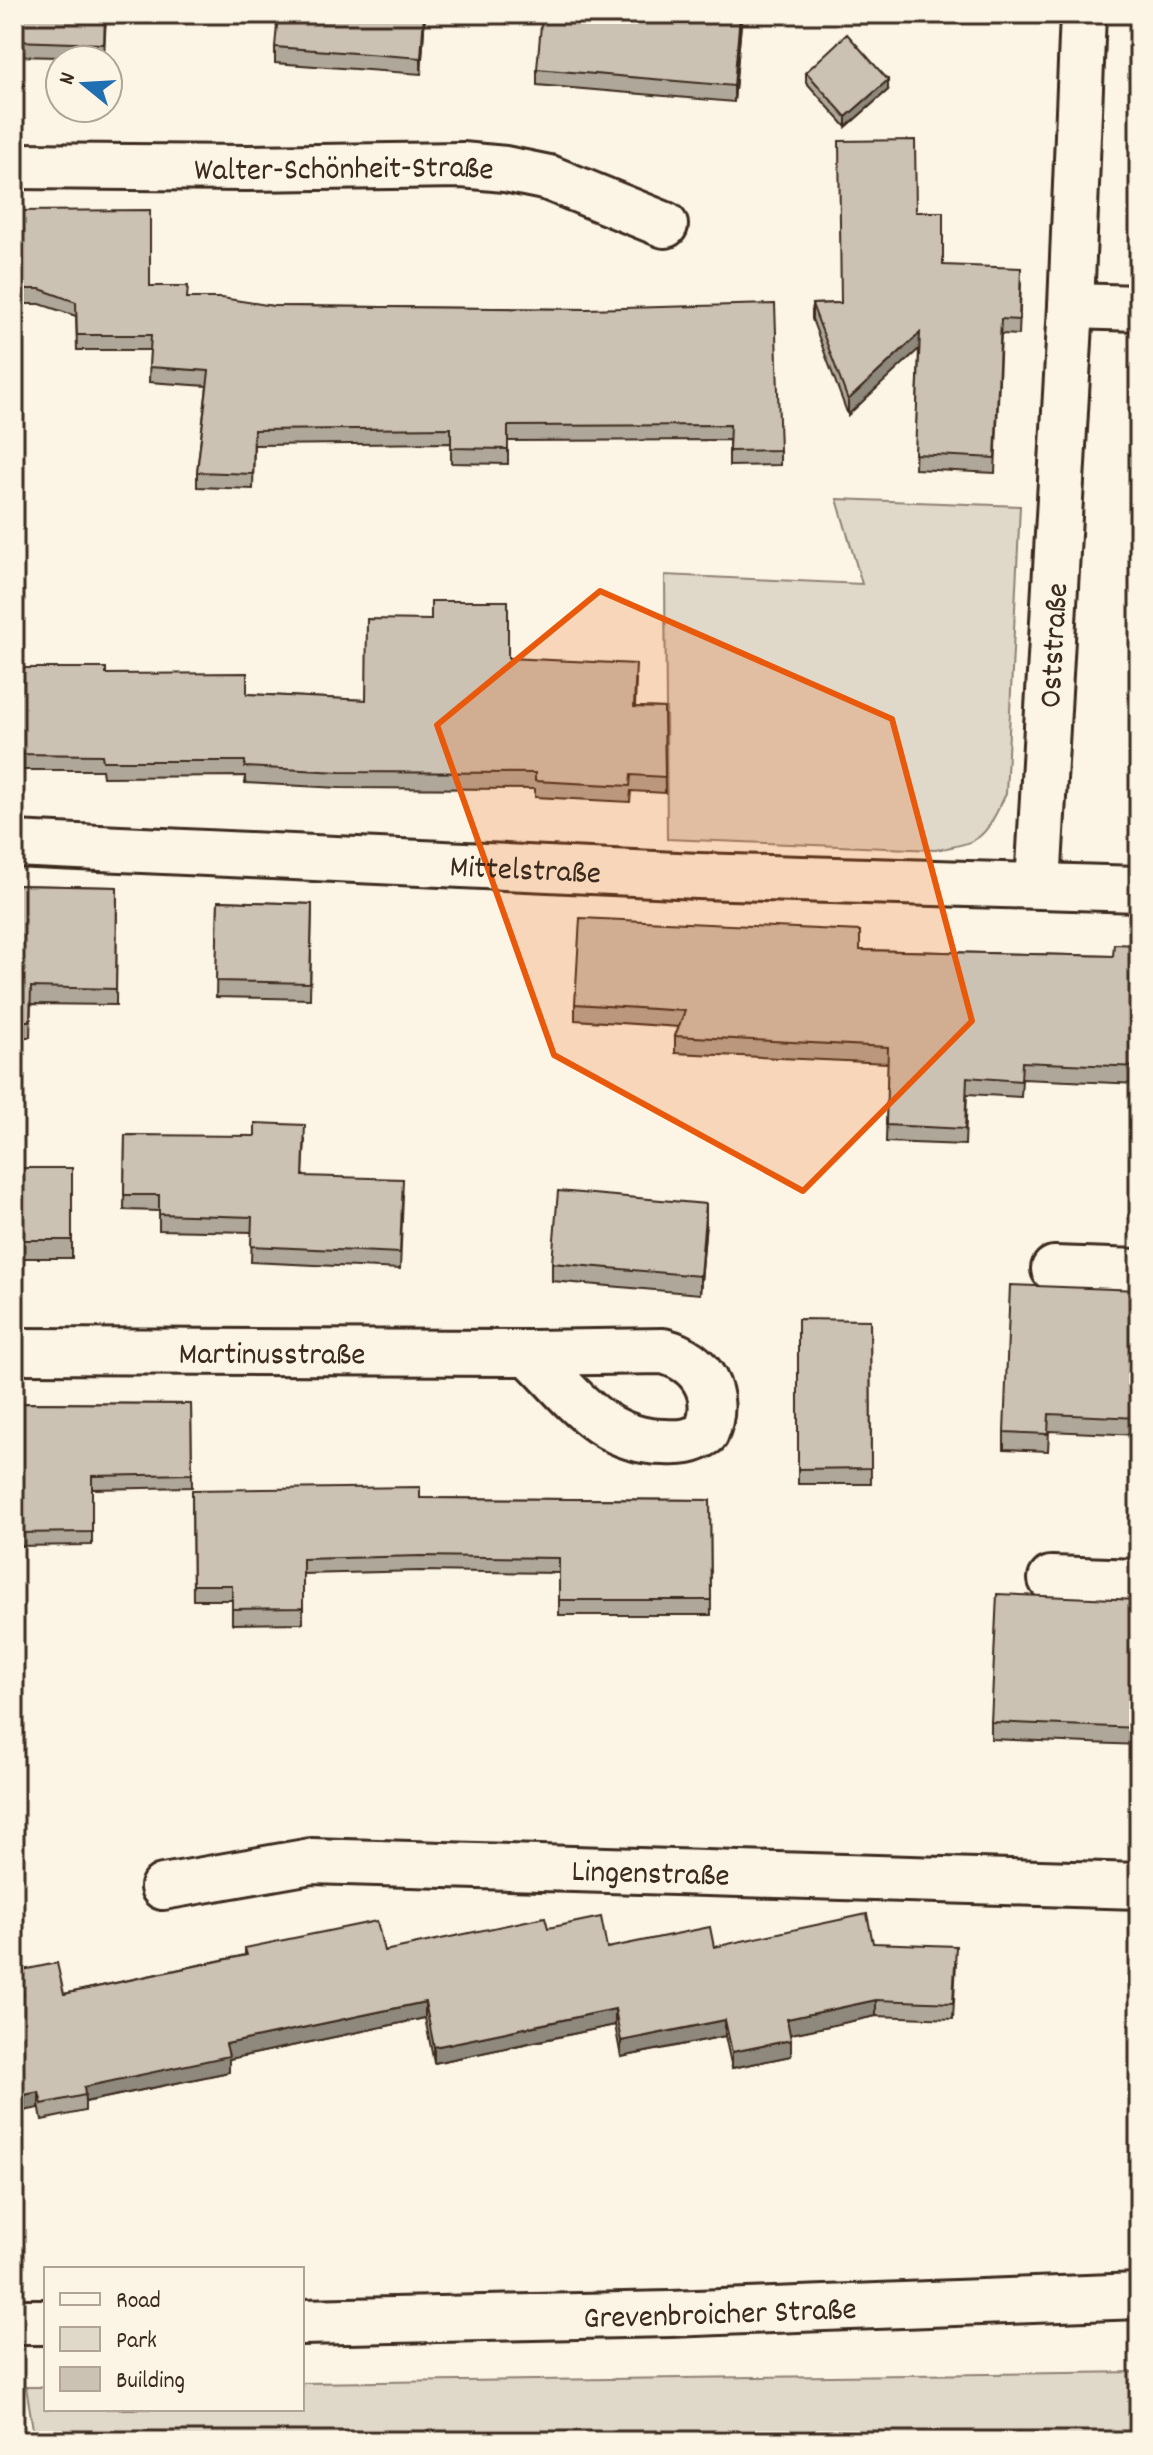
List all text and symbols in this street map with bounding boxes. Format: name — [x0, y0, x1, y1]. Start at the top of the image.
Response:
north arrow — [44, 44, 124, 124]
text: N — [52, 69, 85, 89]
street label: Walter-Schönheit-Straße — [194, 147, 495, 196]
street label: Oststraße — [1030, 582, 1083, 709]
street label: Mittelstraße — [448, 846, 602, 899]
street label: Martinusstraße — [178, 1334, 366, 1380]
street label: Lingenstraße — [571, 1851, 730, 1902]
legend — [44, 2267, 304, 2411]
text: Road — [116, 2285, 161, 2319]
street label: Grevenbroicher Straße — [583, 2289, 857, 2344]
text: Park — [116, 2325, 157, 2359]
text: Building — [116, 2365, 185, 2399]

